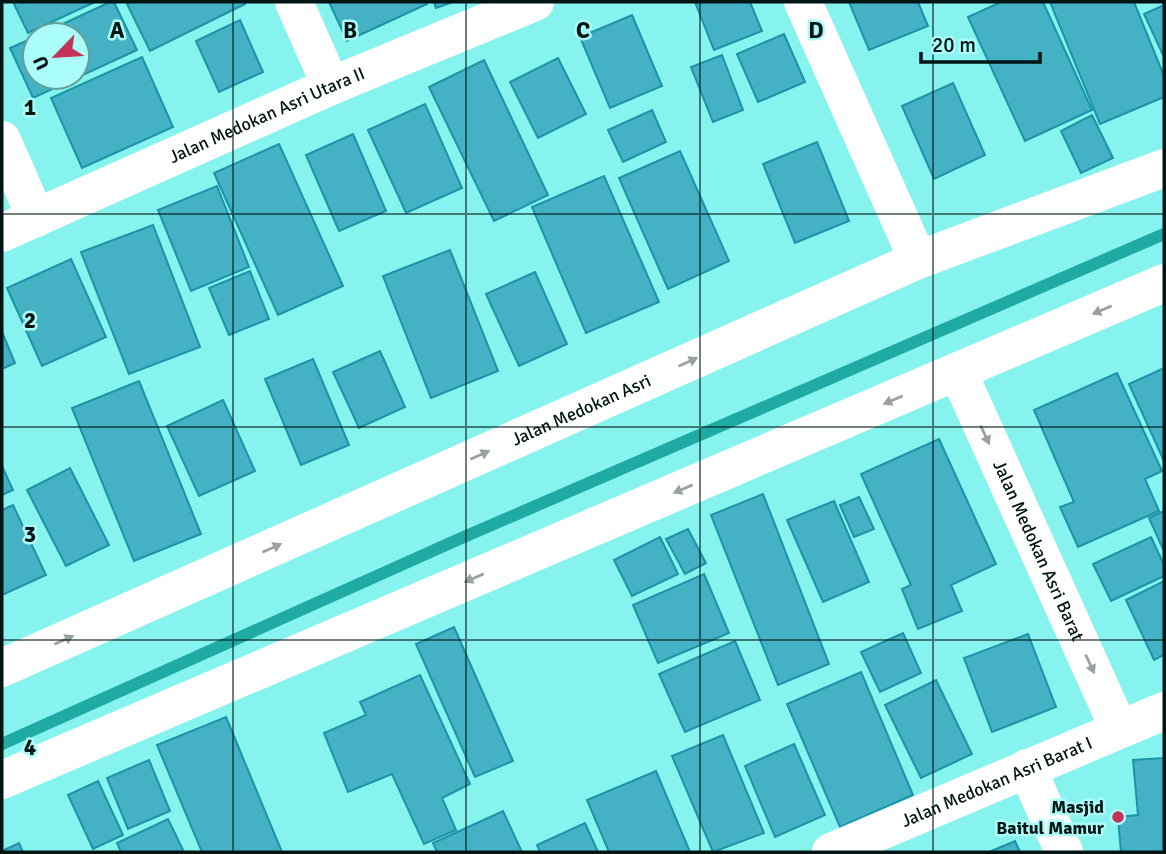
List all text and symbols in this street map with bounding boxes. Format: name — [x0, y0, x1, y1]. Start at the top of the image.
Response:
text: A — [110, 16, 125, 45]
text: B — [343, 16, 357, 45]
text: C — [576, 16, 590, 45]
text: D — [808, 16, 824, 45]
north arrow — [21, 21, 91, 91]
scale bar — [921, 21, 1040, 65]
text: 20 m — [932, 32, 976, 58]
text: U — [28, 52, 55, 74]
street label: Jalan Medokan Asri Utara II — [166, 62, 368, 168]
text: 1 — [24, 93, 36, 122]
one-way arrow — [1091, 305, 1112, 316]
text: 2 — [24, 306, 36, 335]
one-way arrow — [677, 356, 698, 367]
street label: Jalan Medokan Asri — [508, 369, 654, 451]
one-way arrow — [882, 395, 903, 406]
one-way arrow — [979, 425, 991, 445]
one-way arrow — [470, 449, 490, 461]
street label: Jalan Medokan Asri Barat — [988, 457, 1089, 645]
one-way arrow — [673, 484, 694, 495]
text: 3 — [24, 520, 36, 549]
one-way arrow — [262, 542, 282, 554]
one-way arrow — [463, 573, 484, 584]
one-way arrow — [54, 634, 74, 646]
one-way arrow — [1084, 654, 1096, 674]
street label: Jalan Medokan Asri Barat I — [898, 732, 1096, 832]
text: 4 — [24, 733, 36, 762]
place label: Masjid Baitul Mamur — [996, 796, 1105, 839]
marker: Masjid Baitul Mamur — [1110, 809, 1126, 825]

